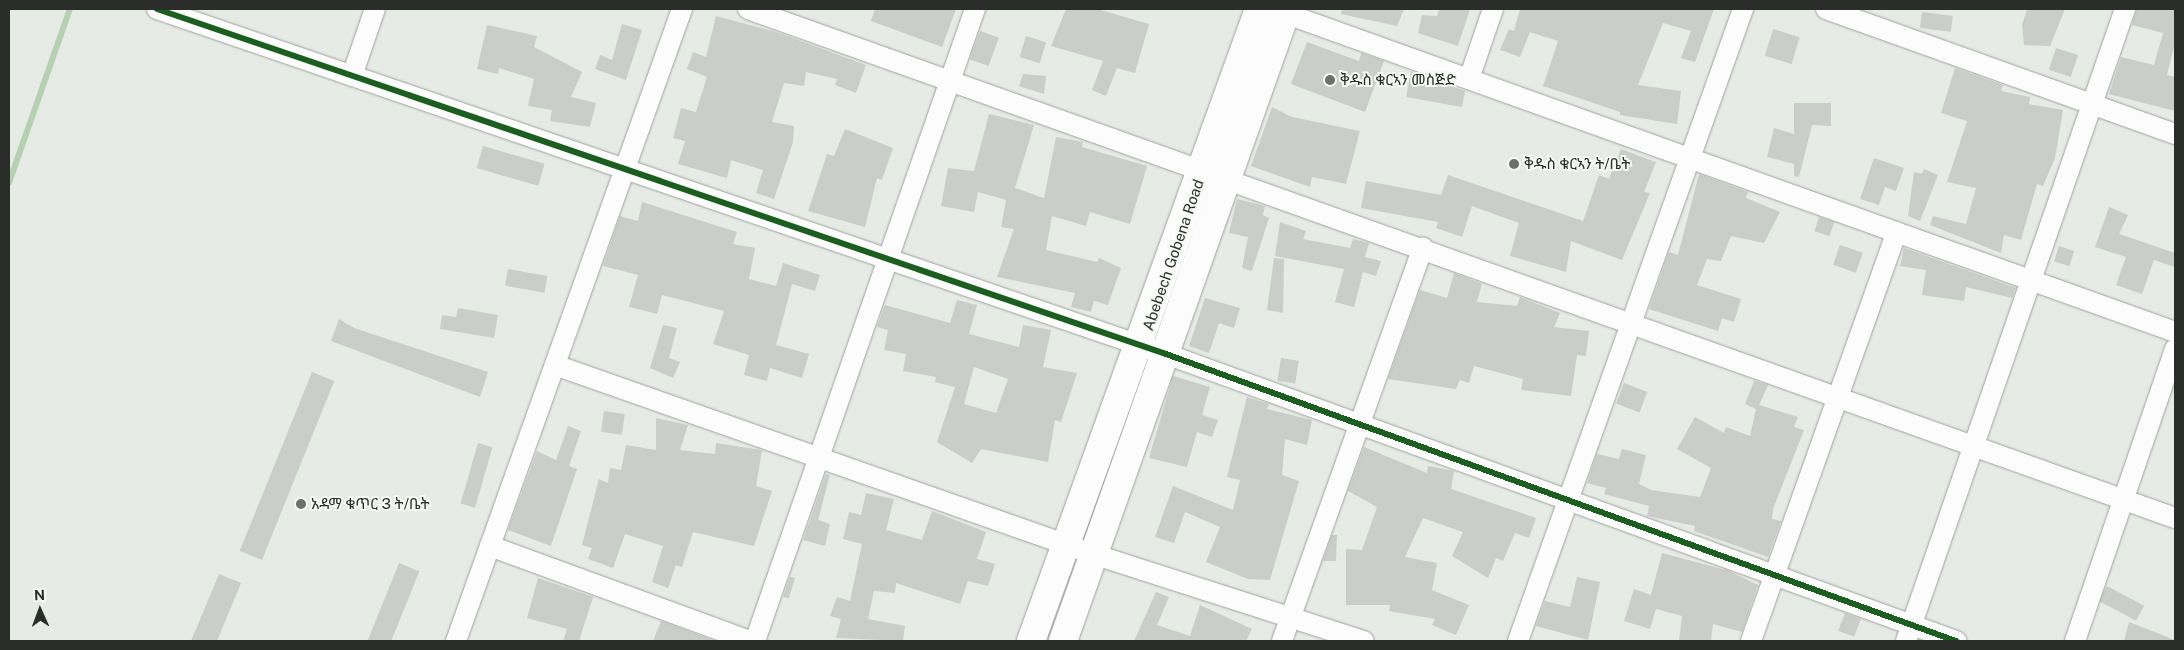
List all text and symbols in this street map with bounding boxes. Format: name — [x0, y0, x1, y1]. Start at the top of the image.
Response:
place label: ቅዱስ ቁርኣን መስጅድ — [1340, 71, 1456, 89]
marker: ቅዱስ ቁርኣን መስጅድ — [1324, 74, 1336, 86]
place label: ቅዱስ ቁርኣን ት/ቤት — [1524, 155, 1630, 173]
marker: ቅዱስ ቁርኣን ት/ቤት — [1508, 158, 1520, 170]
street label: Abebech Gobena Road — [1139, 177, 1207, 333]
place label: አዳማ ቁጥር 3 ት/ቤት — [311, 495, 430, 513]
marker: አዳማ ቁጥር 3 ት/ቤት — [295, 498, 307, 510]
north arrow — [15, 585, 65, 635]
text: N — [34, 587, 45, 603]

